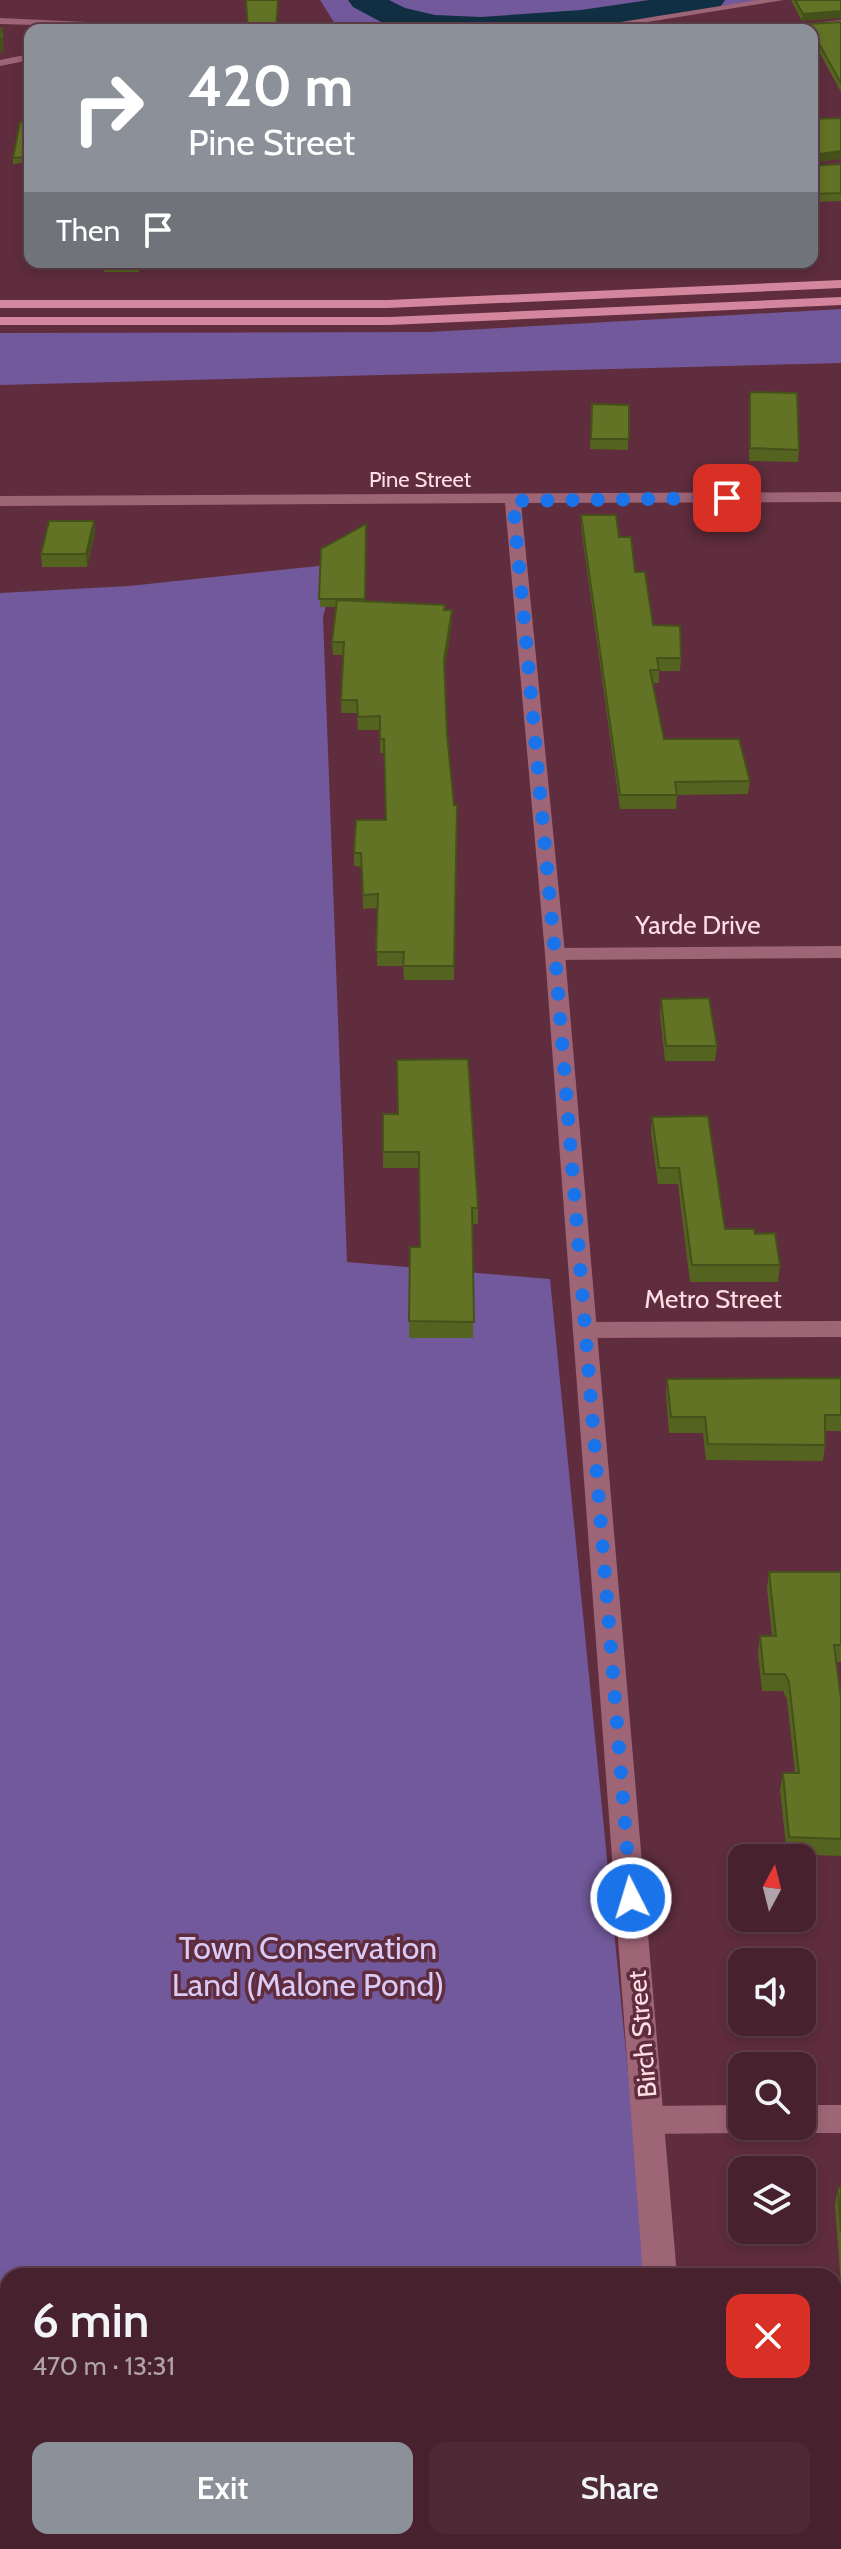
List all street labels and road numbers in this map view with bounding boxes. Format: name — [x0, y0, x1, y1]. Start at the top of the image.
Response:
street label: Pine Street — [369, 466, 472, 493]
street label: Yarde Drive — [634, 909, 761, 941]
street label: Metro Street — [644, 1283, 782, 1315]
street label: Birch Street — [620, 1969, 663, 2099]

